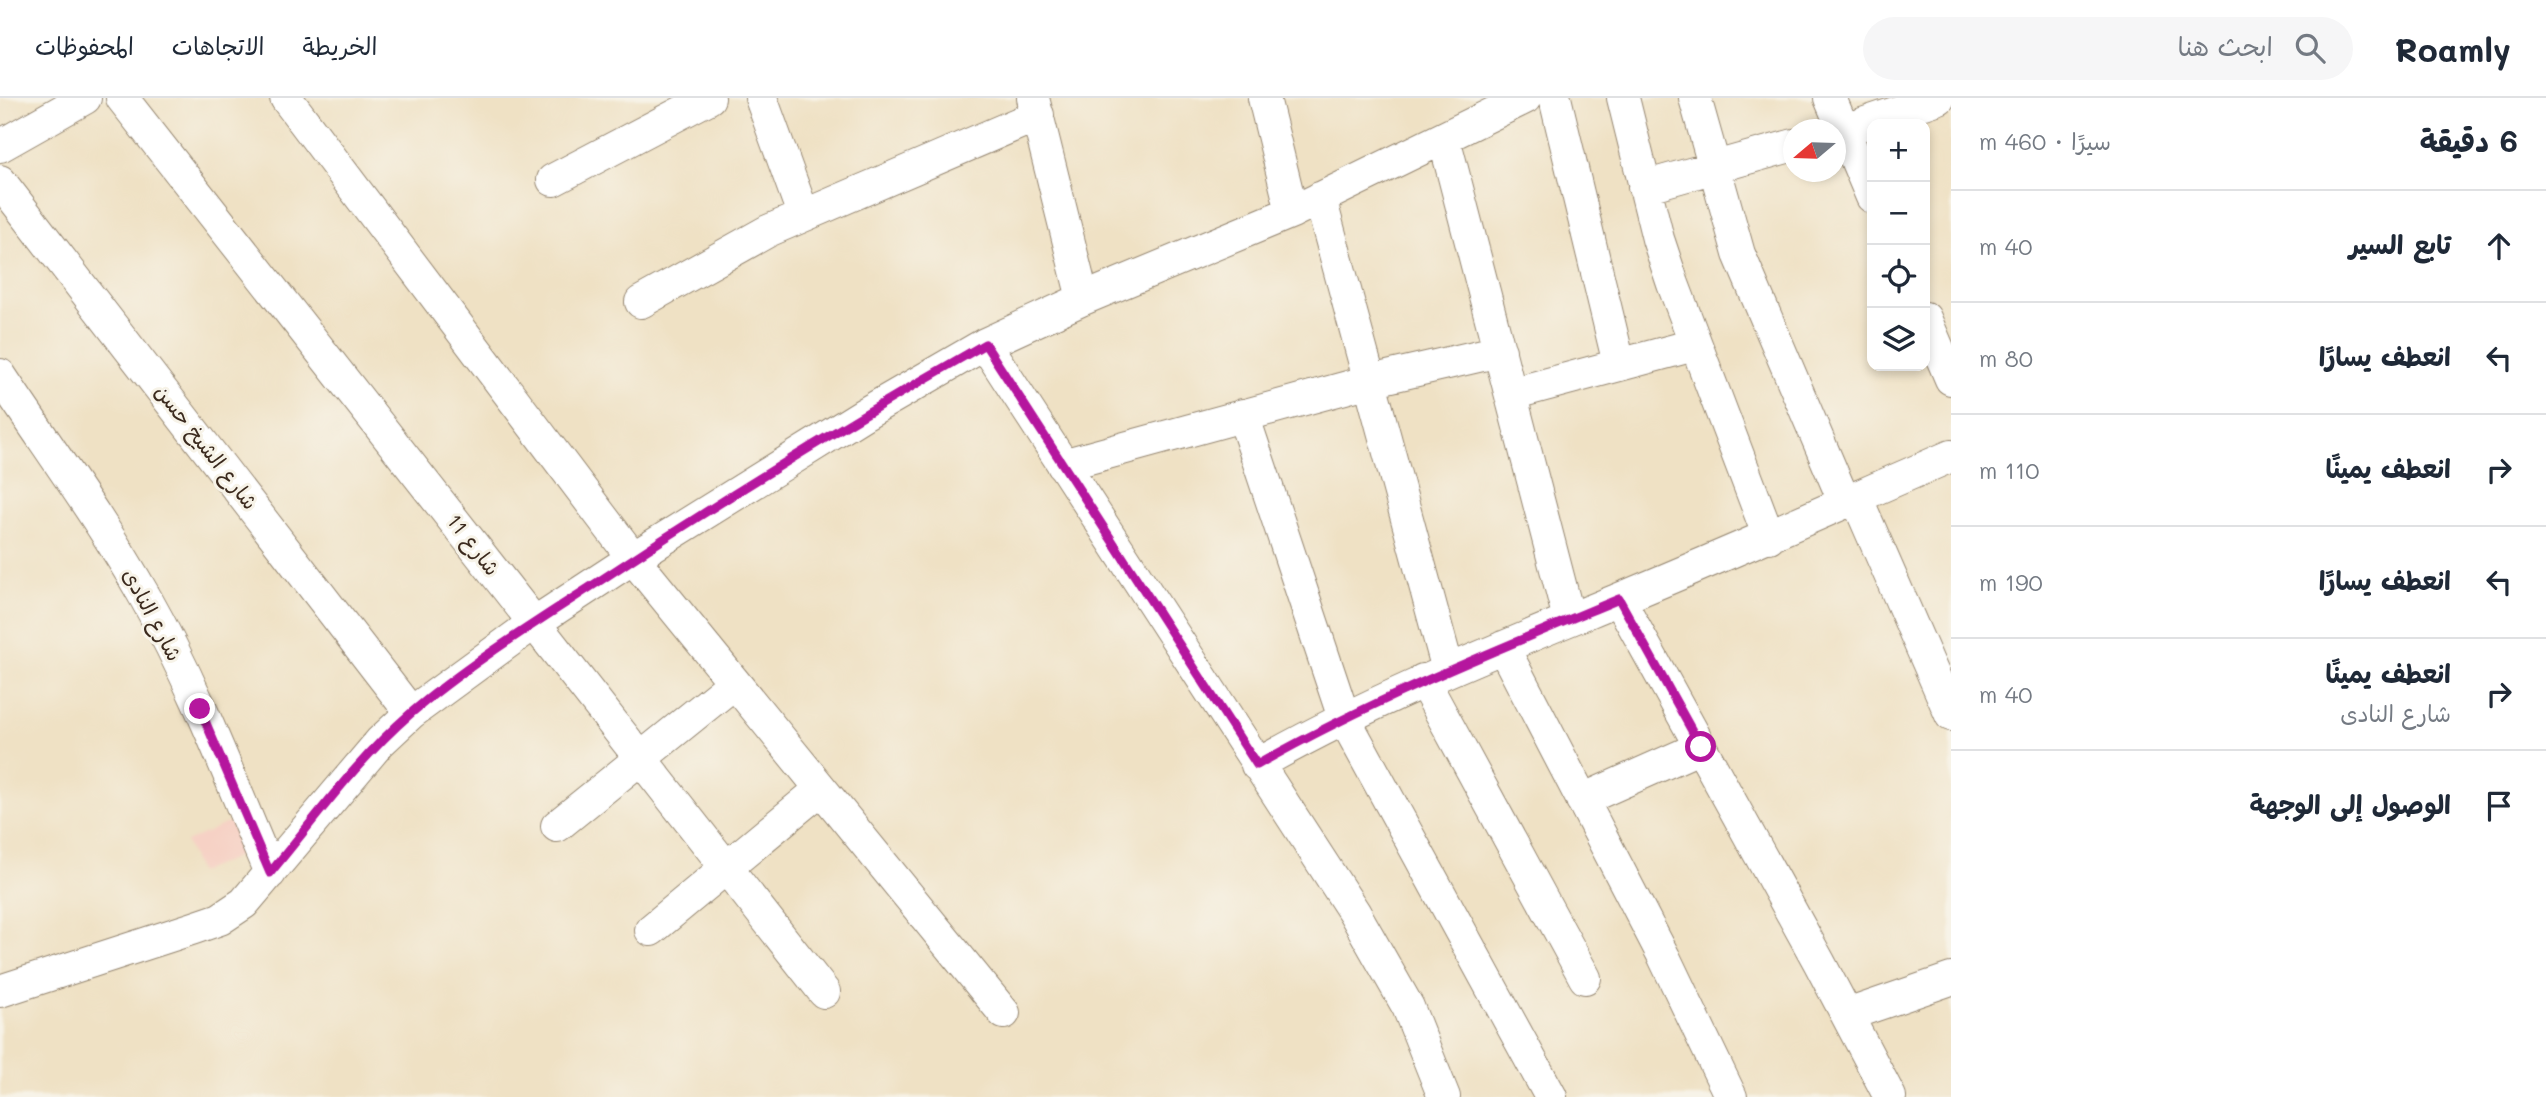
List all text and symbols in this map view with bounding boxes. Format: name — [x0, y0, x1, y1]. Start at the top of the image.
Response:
search box — [1863, 17, 2353, 80]
text: Roamly — [2395, 27, 2511, 70]
text: ابحث هنا — [2178, 29, 2273, 63]
icon: search — [2291, 29, 2329, 67]
text: المحفوظات — [35, 30, 134, 61]
text: الاتجاهات — [172, 30, 265, 61]
text: الخريطة — [303, 30, 377, 61]
north arrow — [1783, 119, 1846, 182]
map controls — [1867, 119, 1930, 371]
button: + — [1867, 119, 1930, 182]
text: 6 دقيقة — [2420, 120, 2518, 160]
text: سيرًا · 460 m — [1979, 126, 2111, 156]
button: − — [1867, 182, 1930, 245]
text: تابع السير — [2349, 227, 2451, 261]
icon: ahead — [2480, 227, 2518, 265]
text: 40 m — [1979, 231, 2032, 261]
button: locate — [1867, 245, 1930, 308]
button: layers — [1867, 308, 1930, 371]
text: انعطف يسارًا — [2319, 339, 2451, 373]
icon: left — [2480, 339, 2518, 377]
text: 80 m — [1979, 343, 2033, 373]
street label: شارع الشيخ حسن — [147, 378, 265, 516]
text: انعطف يمينًا — [2326, 451, 2451, 485]
icon: right — [2480, 451, 2518, 489]
text: 110 m — [1979, 455, 2039, 485]
street label: شارع 11 — [439, 508, 507, 582]
street label: شارع النادى — [115, 563, 189, 667]
text: انعطف يسارًا — [2319, 563, 2451, 597]
icon: left — [2480, 563, 2518, 601]
text: 190 m — [1979, 567, 2043, 597]
text: انعطف يمينًا — [2326, 656, 2451, 690]
icon: right — [2480, 675, 2518, 713]
text: 40 m — [1979, 679, 2032, 709]
route end — [184, 693, 215, 724]
text: شارع النادى — [2340, 698, 2451, 728]
route start — [1685, 731, 1716, 762]
text: الوصول إلى الوجهة — [2249, 787, 2451, 821]
icon: arrive — [2480, 787, 2518, 825]

